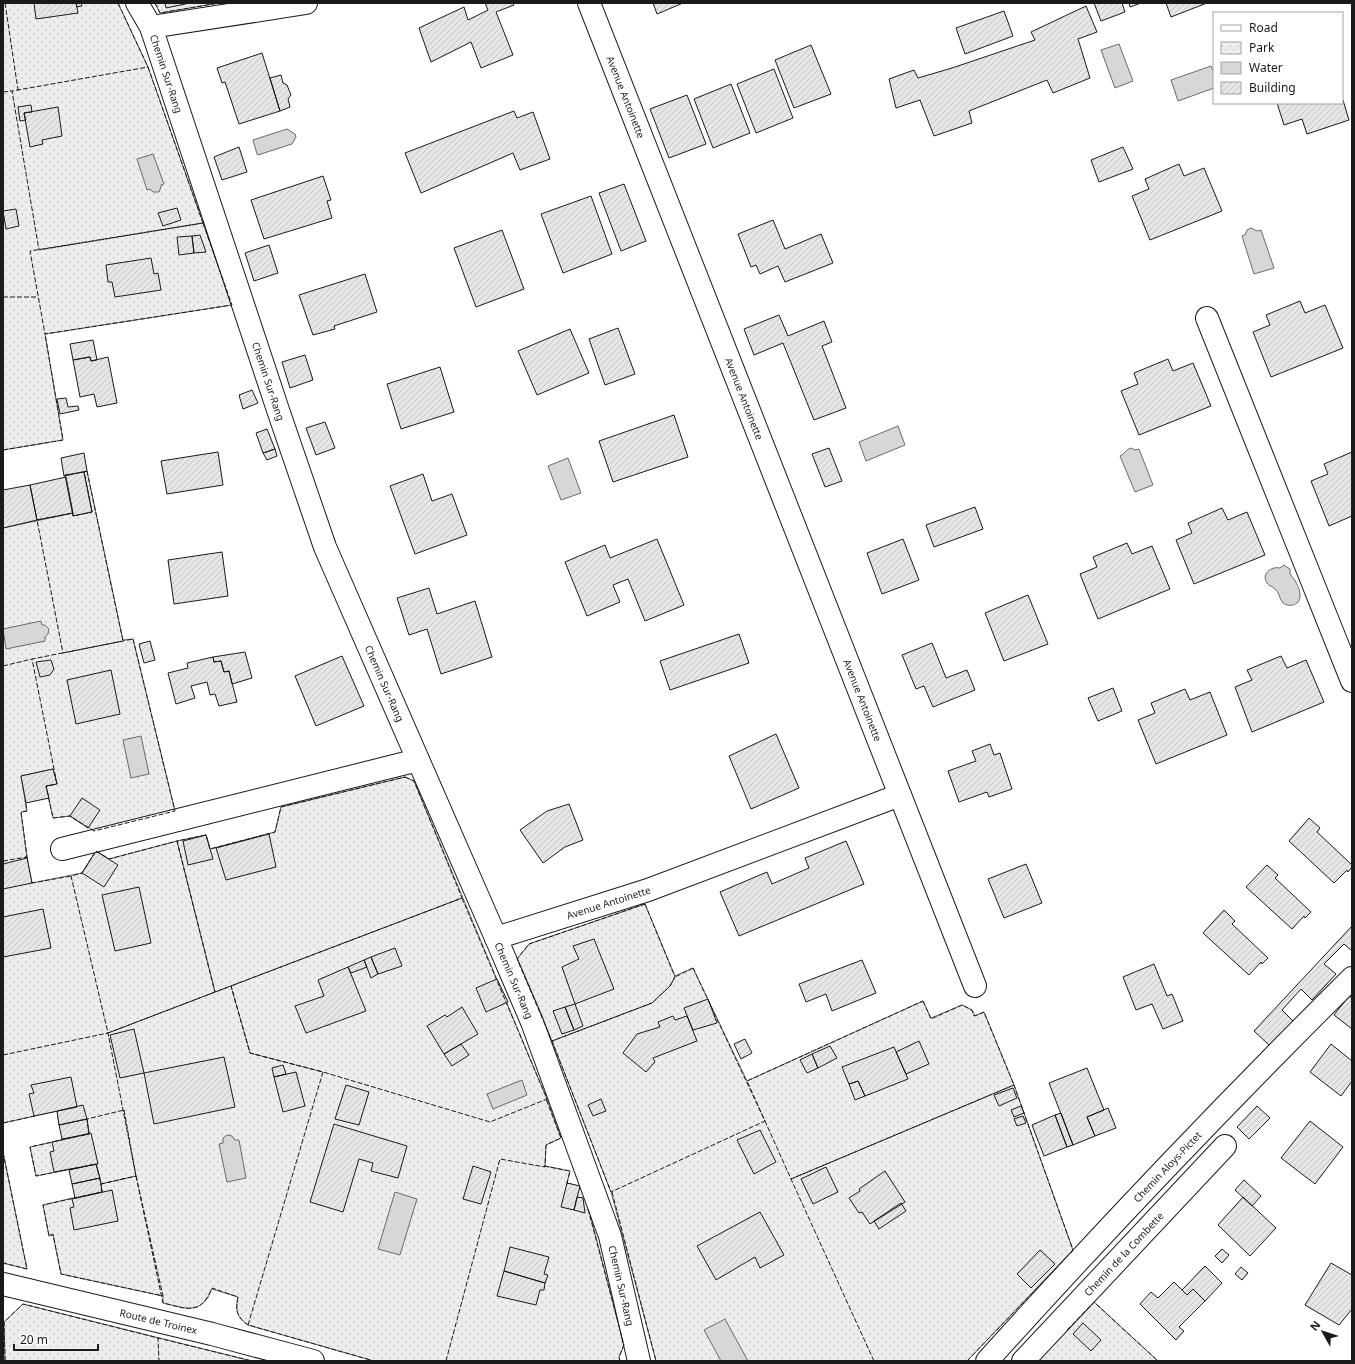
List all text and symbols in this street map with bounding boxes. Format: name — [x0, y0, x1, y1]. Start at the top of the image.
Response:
legend — [1213, 12, 1343, 104]
text: Road — [1249, 19, 1278, 36]
street label: Chemin Sur-Rang — [147, 33, 186, 115]
text: Park — [1249, 39, 1275, 56]
street label: Avenue Antoinette — [603, 54, 649, 141]
text: Water — [1249, 59, 1283, 76]
text: Building — [1249, 79, 1296, 96]
street label: Chemin Sur-Rang — [249, 340, 288, 422]
street label: Avenue Antoinette — [722, 355, 767, 442]
street label: Chemin Sur-Rang — [362, 643, 408, 724]
street label: Avenue Antoinette — [840, 657, 885, 744]
street label: Avenue Antoinette — [565, 883, 653, 922]
street label: Chemin Sur-Rang — [492, 940, 537, 1021]
street label: Chemin Aloys-Pictet — [1130, 1128, 1205, 1205]
street label: Chemin de la Combette — [1081, 1209, 1167, 1299]
street label: Chemin Sur-Rang — [605, 1244, 638, 1327]
street label: Route de Troinex — [118, 1305, 200, 1337]
north arrow — [1303, 1312, 1343, 1352]
text: N — [1306, 1317, 1323, 1334]
scale bar — [14, 1326, 98, 1352]
text: 20 m — [20, 1331, 48, 1348]

